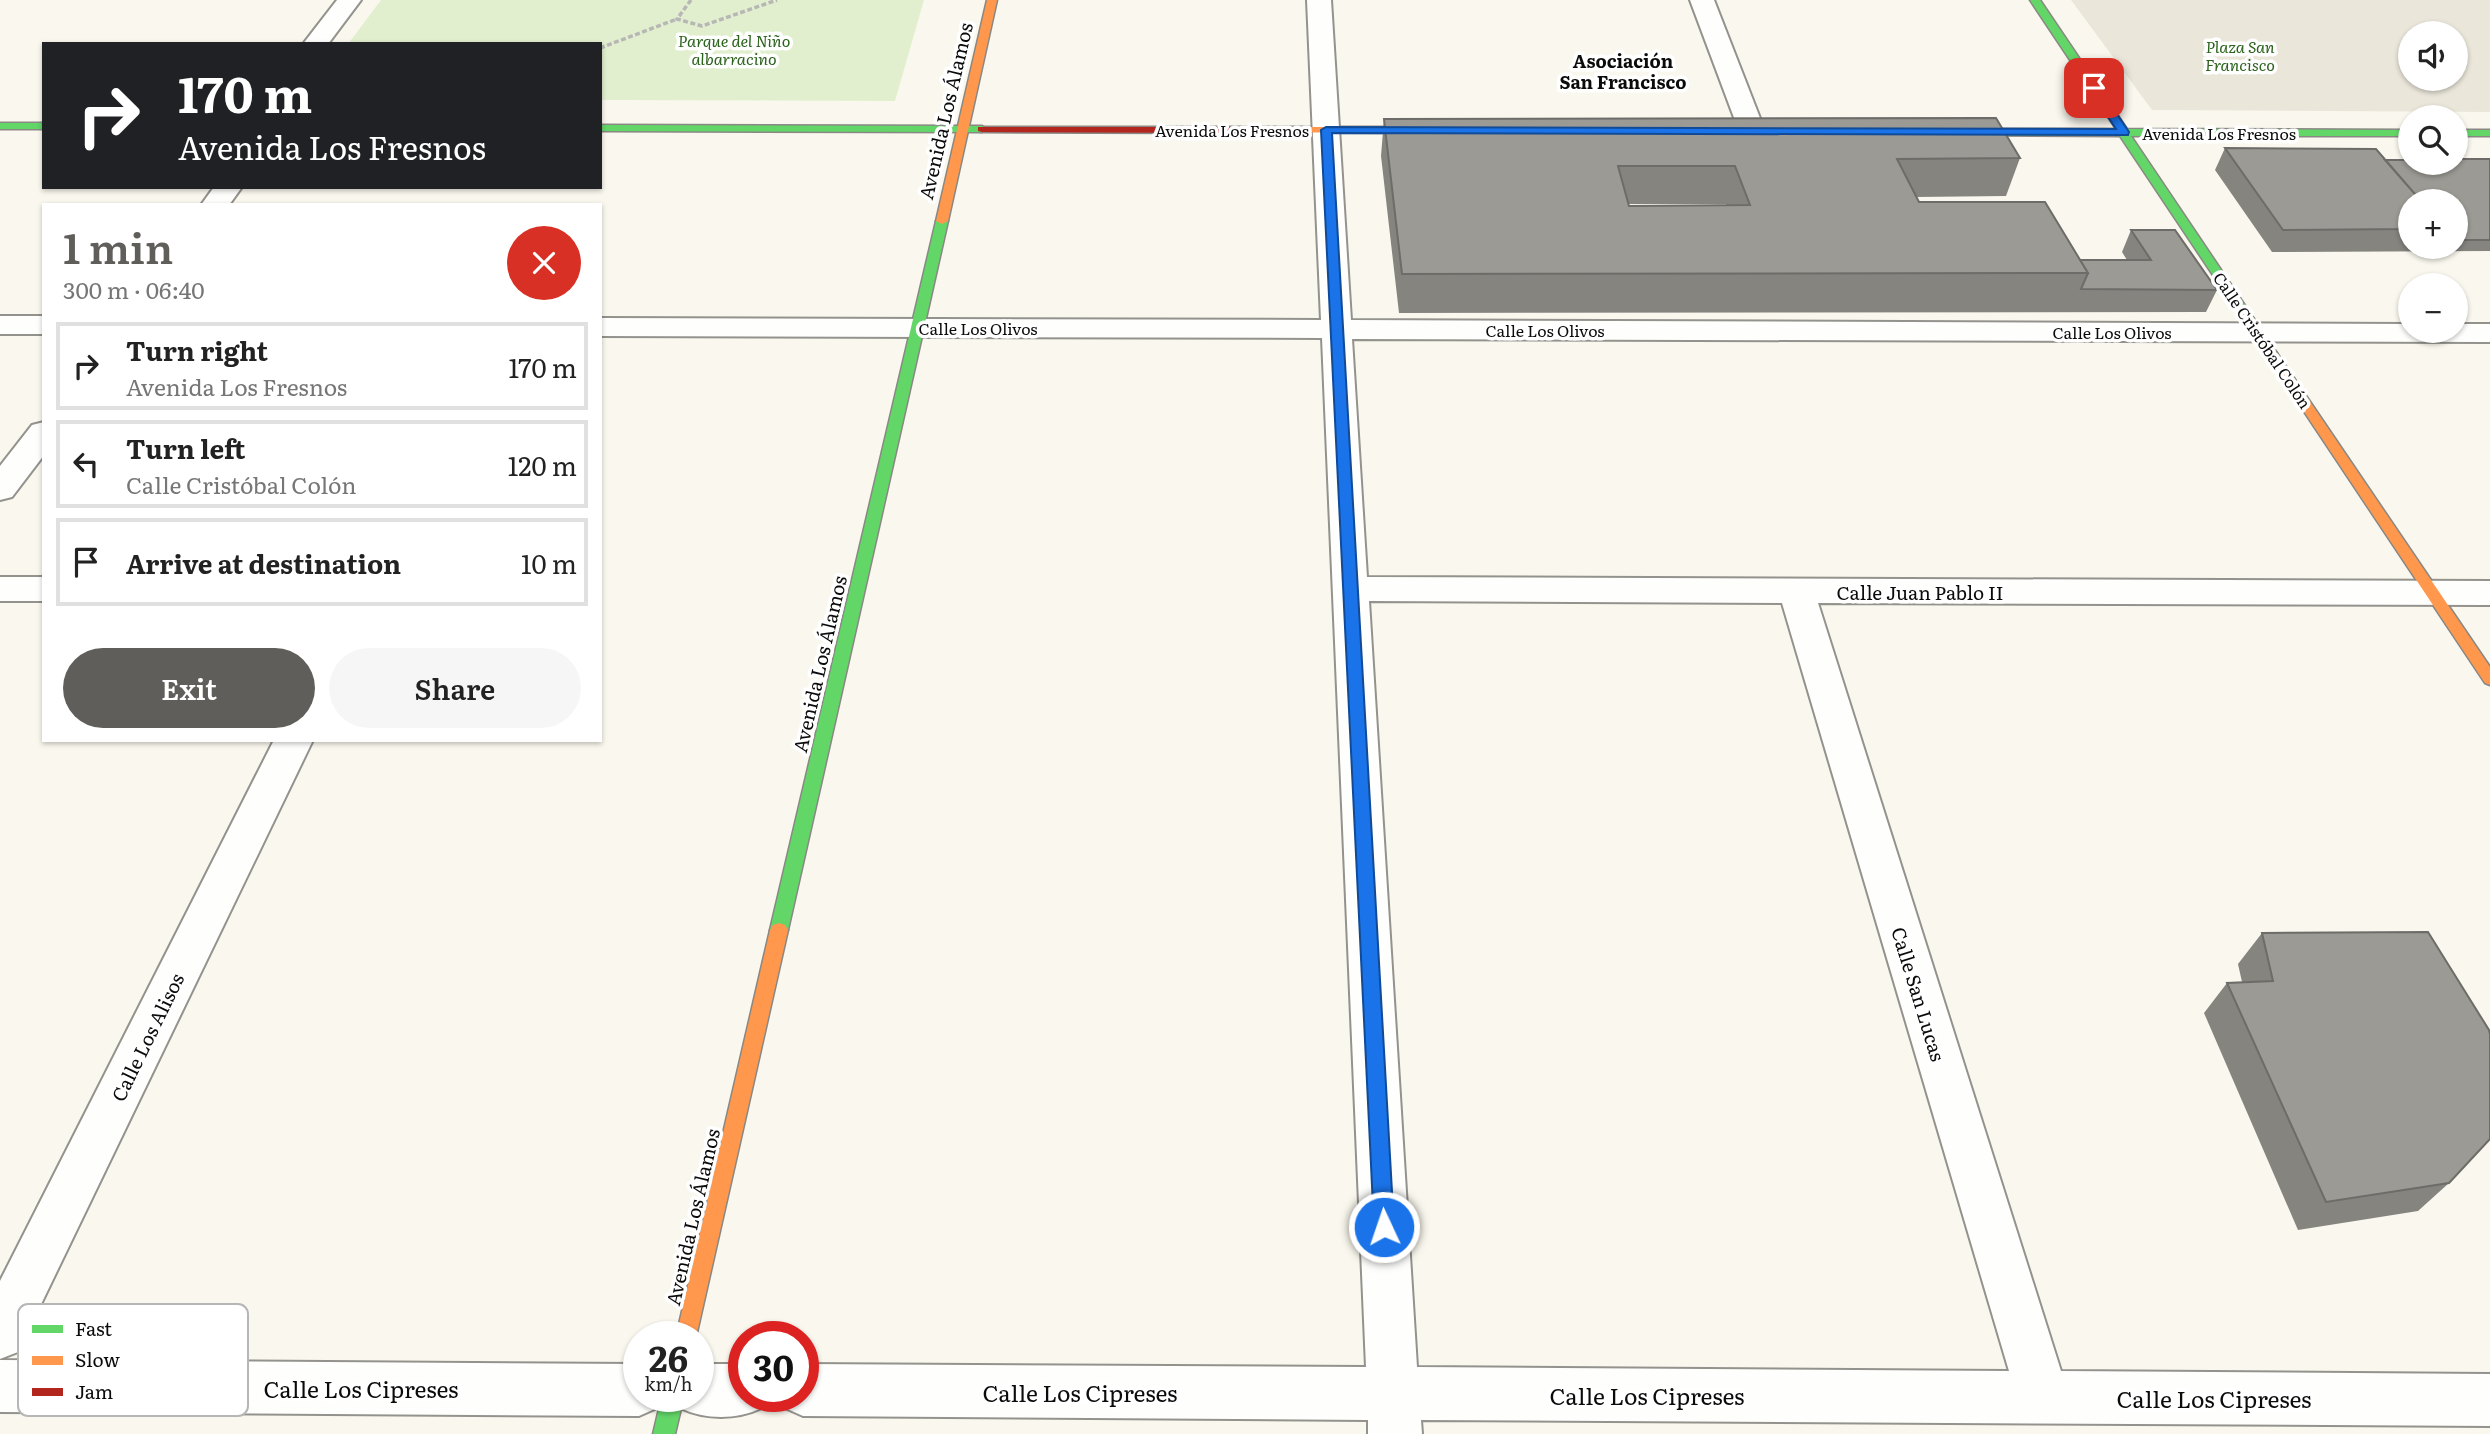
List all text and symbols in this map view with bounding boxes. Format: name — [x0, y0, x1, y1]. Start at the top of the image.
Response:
street label: Avenida Los Álamos — [911, 19, 979, 202]
map controls — [2398, 21, 2468, 343]
button: sound — [2398, 21, 2468, 91]
park label: Parque del Niño albarracino — [678, 28, 790, 70]
park label: Plaza San Francisco — [2205, 34, 2275, 76]
district label: Asociación San Francisco — [1559, 47, 1687, 95]
text: 170 m — [178, 55, 312, 128]
pin — [2064, 58, 2124, 118]
icon: arrive — [2075, 69, 2113, 107]
icon: right — [63, 70, 154, 161]
button: search — [2398, 105, 2468, 175]
street label: Avenida Los Fresnos — [1155, 118, 1309, 142]
street label: Avenida Los Fresnos — [2142, 121, 2296, 145]
text: Avenida Los Fresnos — [178, 122, 486, 170]
button: + — [2398, 189, 2468, 259]
text: 1 min — [63, 215, 173, 277]
button: close — [507, 226, 581, 300]
street label: Calle Cristóbal Colón — [2208, 267, 2318, 414]
text: 300 m · 06:40 — [63, 272, 205, 306]
button: − — [2398, 273, 2468, 343]
street label: Calle Los Olivos — [918, 316, 1038, 340]
street label: Calle Los Olivos — [1485, 318, 1605, 342]
street label: Calle Los Olivos — [2052, 320, 2172, 344]
text: Turn right — [126, 330, 268, 369]
icon: right — [67, 347, 105, 385]
text: 170 m — [509, 347, 577, 386]
text: Avenida Los Fresnos — [126, 369, 347, 403]
text: Turn left — [126, 428, 245, 467]
icon: left — [67, 445, 105, 483]
text: 120 m — [508, 445, 577, 484]
text: Calle Cristóbal Colón — [126, 467, 357, 501]
icon: arrive — [67, 543, 105, 581]
text: Arrive at destination — [126, 543, 401, 582]
text: 10 m — [521, 543, 577, 582]
street label: Avenida Los Álamos — [785, 572, 853, 755]
street label: Calle Juan Pablo II — [1836, 578, 2004, 606]
button: Exit — [63, 648, 315, 728]
button: Share — [329, 648, 581, 728]
street label: Calle San Lucas — [1885, 923, 1953, 1065]
street label: Calle Los Alisos — [104, 968, 190, 1106]
street label: Avenida Los Álamos — [658, 1125, 726, 1308]
position arrow — [1347, 1190, 1421, 1264]
legend — [18, 1304, 248, 1416]
text: Fast — [75, 1314, 112, 1342]
speed limit sign: 30 — [728, 1321, 819, 1412]
text: 26 — [649, 1331, 688, 1383]
text: Slow — [75, 1345, 120, 1373]
text: km/h — [645, 1370, 692, 1397]
street label: Calle Los Cipreses — [263, 1371, 459, 1405]
street label: Calle Los Cipreses — [982, 1375, 1178, 1409]
text: Jam — [75, 1377, 113, 1405]
street label: Calle Los Cipreses — [1549, 1378, 1745, 1412]
street label: Calle Los Cipreses — [2116, 1381, 2312, 1415]

